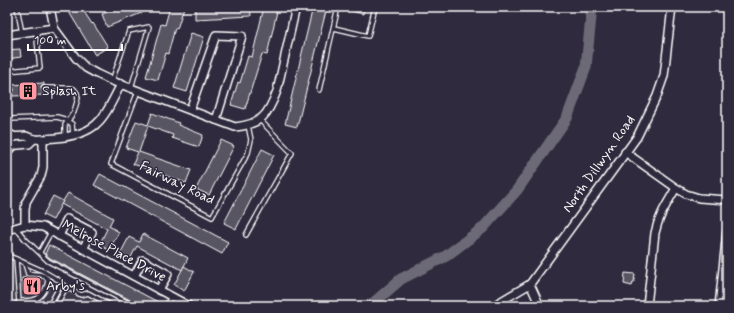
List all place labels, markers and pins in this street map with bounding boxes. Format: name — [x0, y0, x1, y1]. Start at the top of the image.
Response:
building icon: Splash It — [17, 80, 39, 102]
place label: Splash It — [42, 82, 97, 100]
restaurant icon: Arby's — [21, 275, 43, 297]
place label: Arby's — [46, 277, 85, 295]

